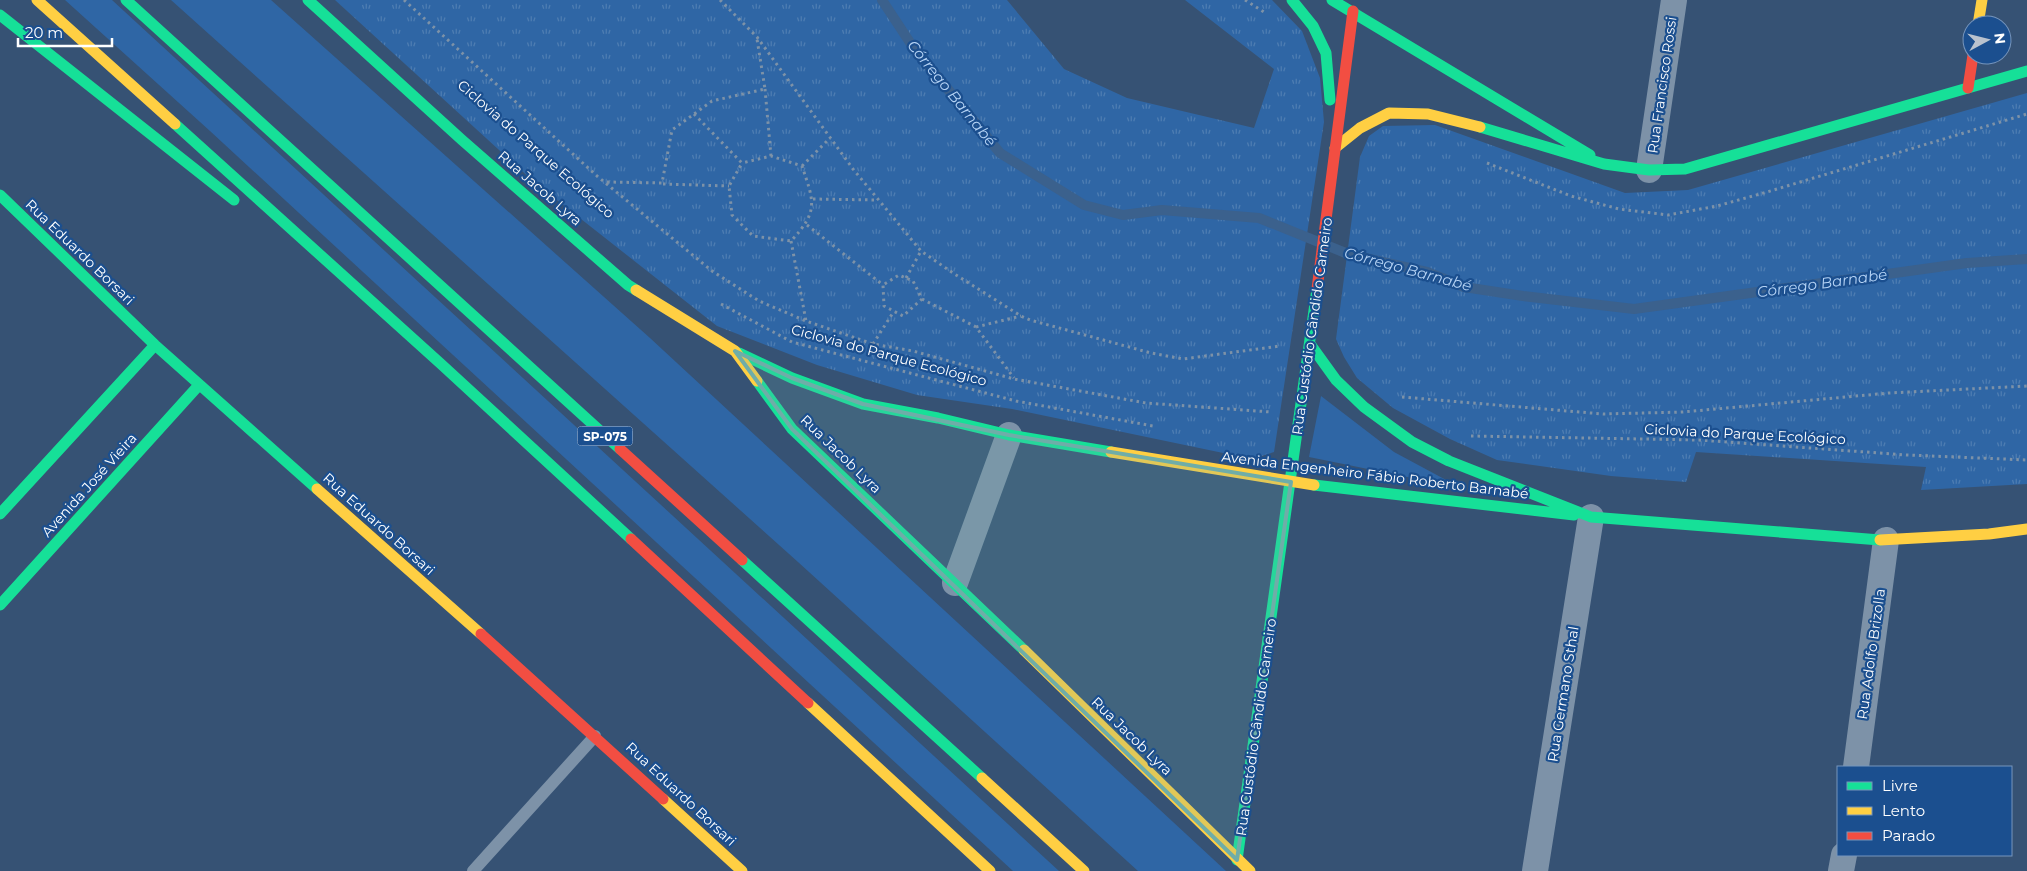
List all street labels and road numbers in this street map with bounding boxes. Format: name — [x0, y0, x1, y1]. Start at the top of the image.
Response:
street label: Rua Francisco Rossi — [1643, 15, 1681, 155]
street label: Ciclovia do Parque Ecológico — [454, 76, 618, 222]
street label: Rua Jacob Lyra — [494, 147, 586, 229]
street label: Rua Eduardo Borsari — [22, 195, 138, 309]
street label: Rua Custódio Cândido Carneiro — [1288, 216, 1336, 436]
street label: Ciclovia do Parque Ecológico — [789, 320, 989, 390]
street label: Rua Jacob Lyra — [797, 411, 885, 497]
street label: Ciclovia do Parque Ecológico — [1644, 420, 1846, 448]
road number: SP-075 — [578, 426, 632, 446]
street label: Avenida José Vieira — [38, 429, 140, 541]
street label: Avenida Engenheiro Fábio Roberto Barnabé — [1220, 447, 1530, 503]
street label: Rua Eduardo Borsari — [319, 469, 439, 579]
street label: Rua Adolfo Brizolla — [1853, 587, 1889, 721]
street label: Rua Custódio Cândido Carneiro — [1232, 617, 1280, 837]
street label: Rua Germano Sthal — [1543, 625, 1583, 763]
street label: Rua Jacob Lyra — [1088, 693, 1176, 779]
street label: Rua Eduardo Borsari — [622, 738, 740, 850]

